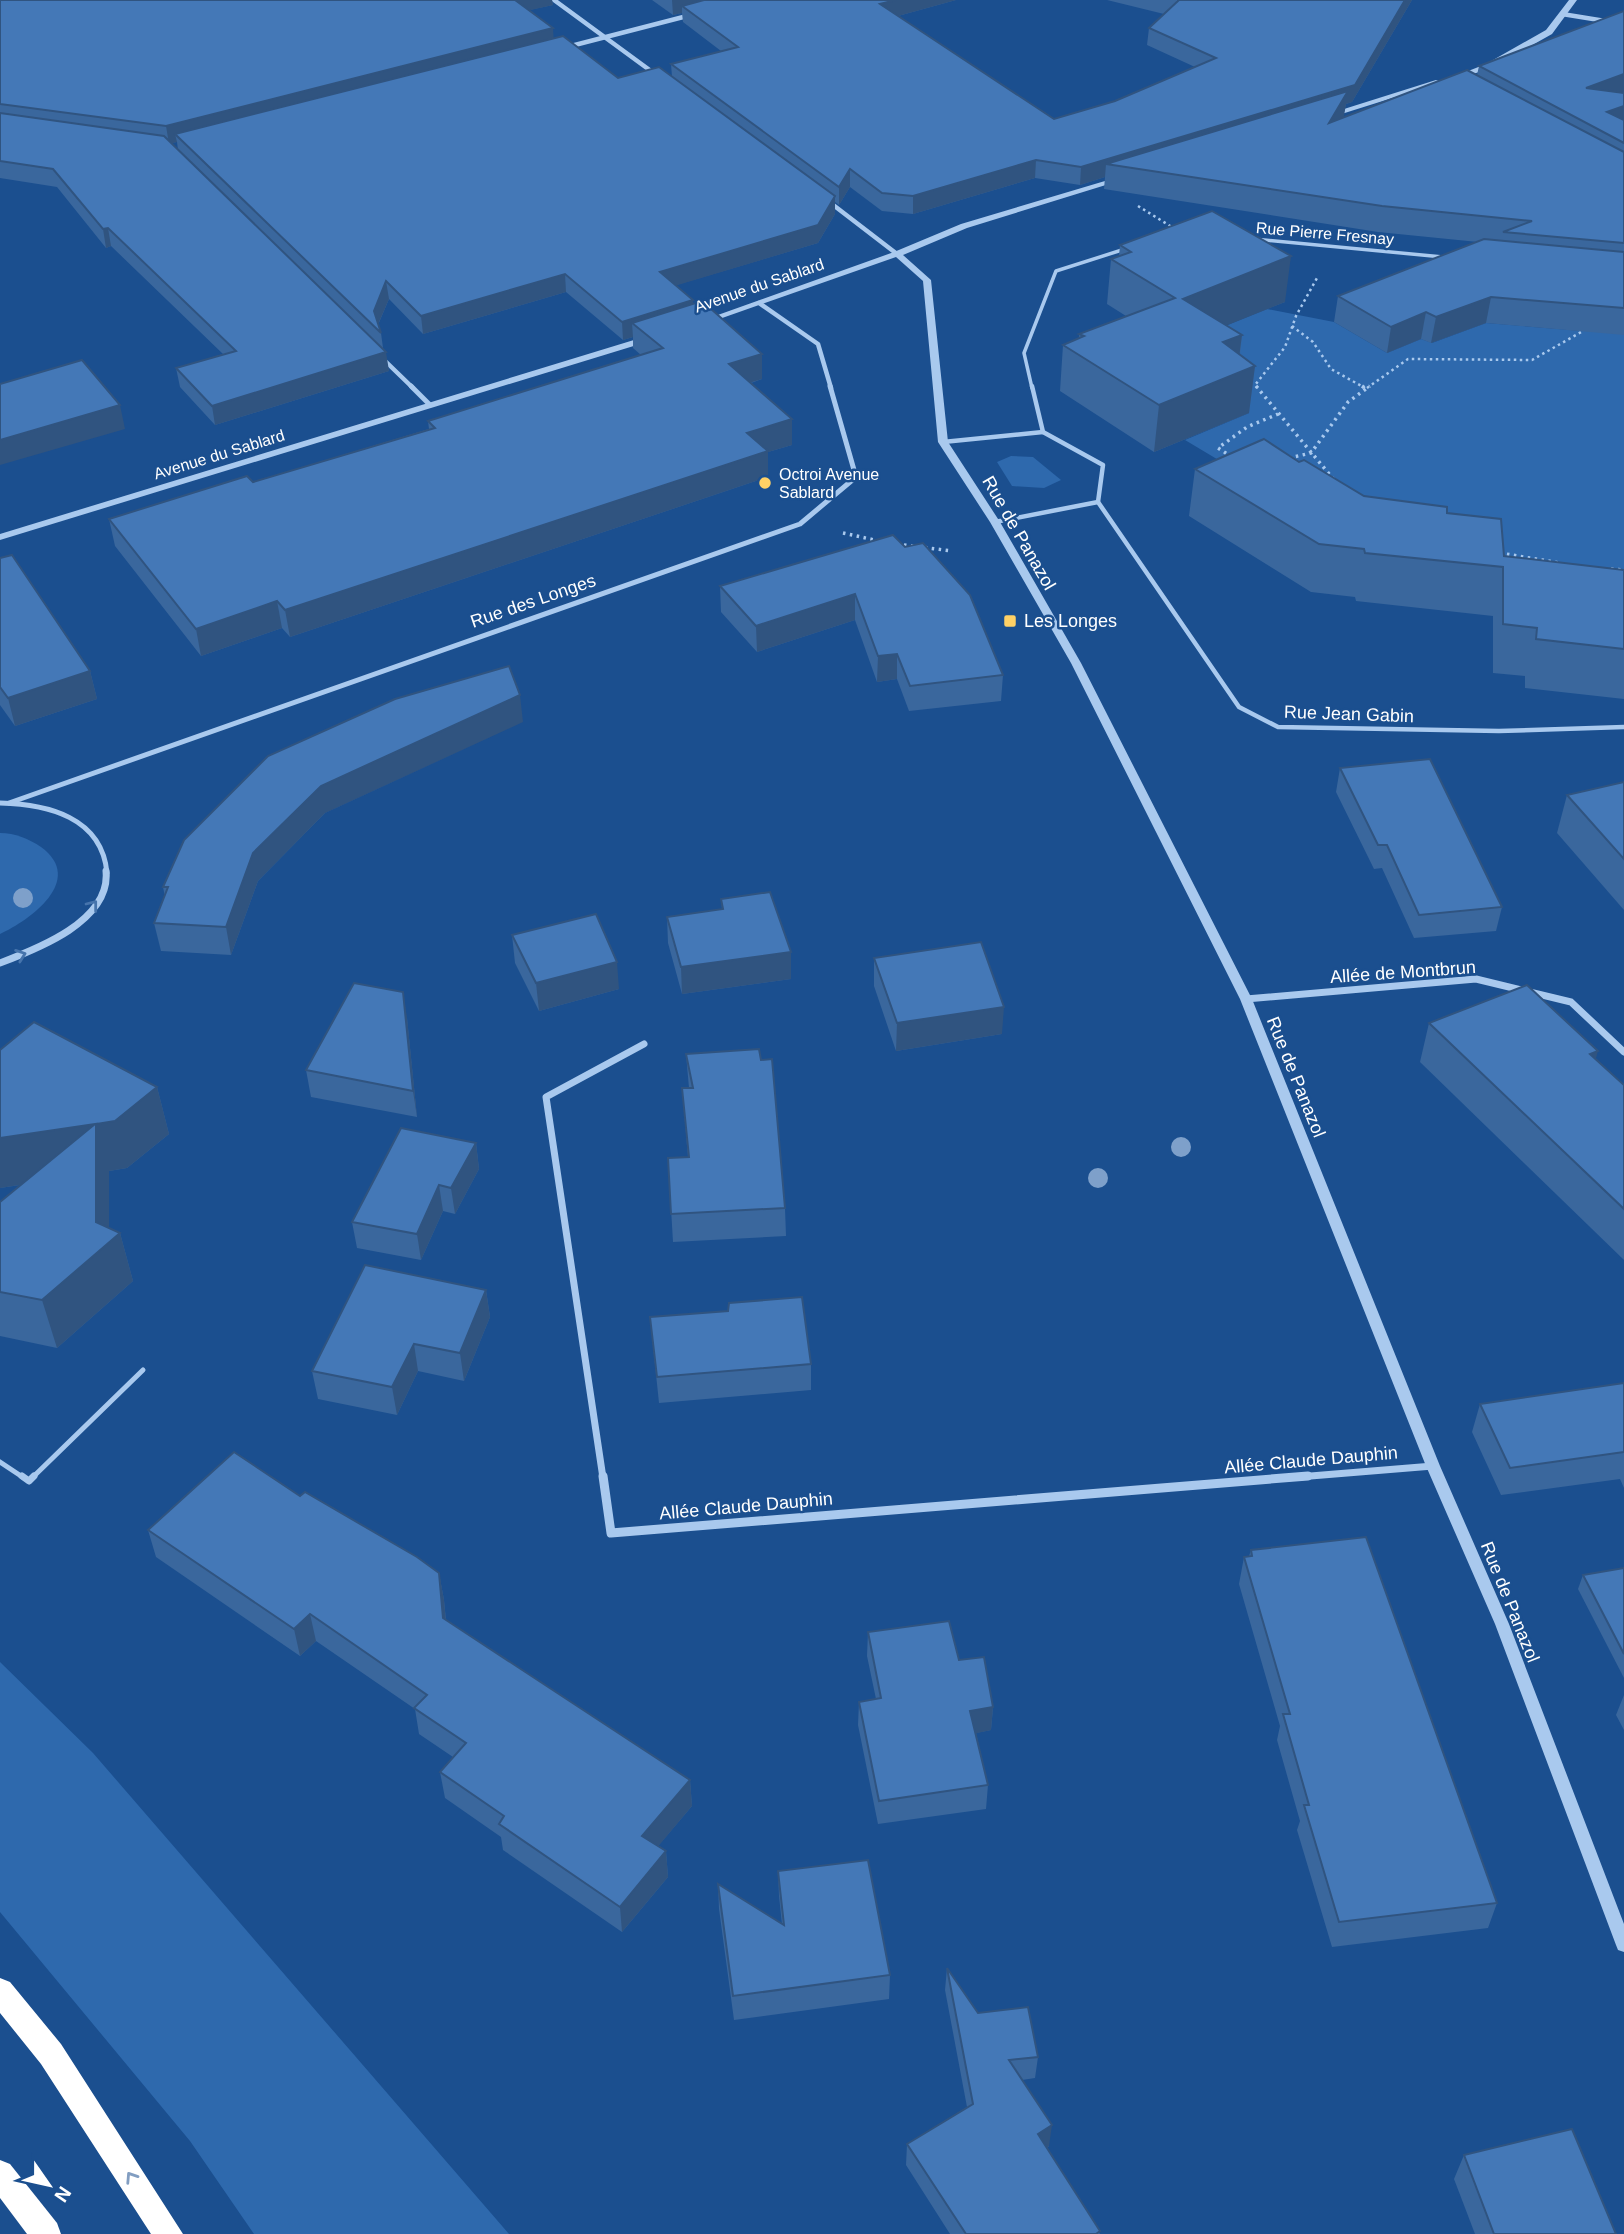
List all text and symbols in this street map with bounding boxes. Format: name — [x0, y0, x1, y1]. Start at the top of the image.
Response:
street label: Rue Pierre Fresnay — [1255, 219, 1395, 248]
street label: Avenue du Sablard — [692, 255, 826, 316]
street label: Avenue du Sablard — [152, 426, 287, 482]
place label: Octroi Avenue Sablard — [779, 466, 879, 501]
street label: Rue de Panazol — [978, 473, 1060, 593]
marker: Octroi Avenue Sablard — [757, 475, 773, 491]
street label: Rue des Longes — [468, 570, 598, 632]
place label: Les Longes — [1024, 611, 1117, 631]
marker: Les Longes — [1002, 613, 1018, 629]
street label: Rue Jean Gabin — [1284, 702, 1414, 726]
one-way arrow — [85, 900, 98, 912]
one-way arrow — [14, 949, 26, 963]
street label: Allée de Montbrun — [1329, 957, 1477, 987]
street label: Rue de Panazol — [1263, 1014, 1329, 1140]
street label: Allée Claude Dauphin — [1223, 1442, 1399, 1478]
street label: Allée Claude Dauphin — [658, 1488, 834, 1524]
street label: Rue de Panazol — [1477, 1539, 1543, 1665]
north arrow — [14, 2150, 84, 2220]
one-way arrow — [126, 2172, 139, 2185]
text: N — [50, 2183, 75, 2206]

